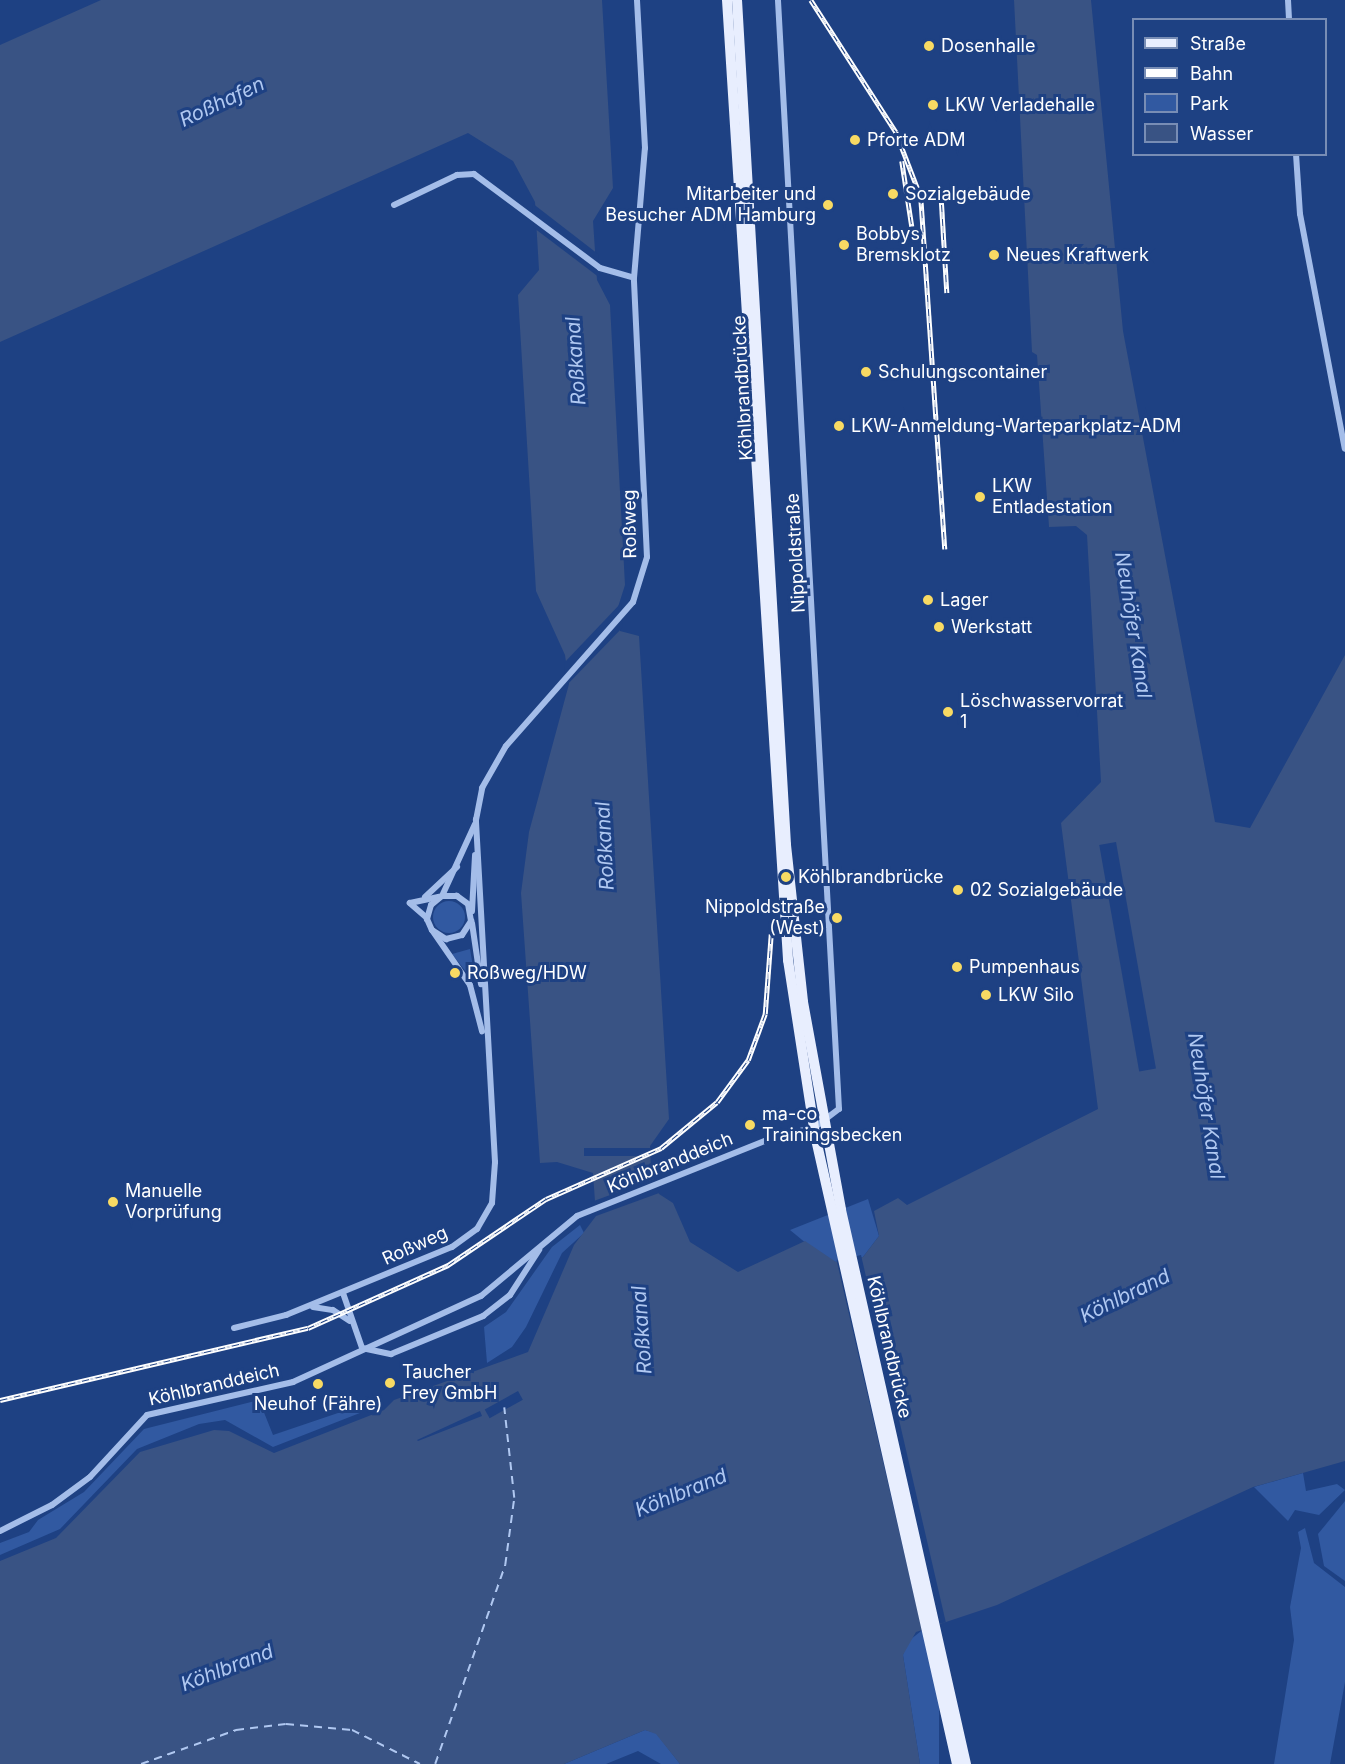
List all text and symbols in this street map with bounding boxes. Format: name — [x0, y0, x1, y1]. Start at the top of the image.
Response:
legend — [1132, 18, 1327, 156]
text: Straße — [1190, 33, 1246, 54]
place label: Dosenhalle — [941, 35, 1035, 57]
marker: Dosenhalle — [922, 39, 936, 53]
text: Bahn — [1190, 63, 1233, 84]
water label: Roßhafen — [176, 72, 268, 132]
text: Park — [1190, 93, 1229, 114]
place label: LKW Verladehalle — [945, 94, 1095, 116]
marker: LKW Verladehalle — [926, 98, 940, 112]
text: Wasser — [1190, 123, 1253, 144]
place label: Pforte ADM — [867, 129, 965, 151]
marker: Pforte ADM — [848, 133, 862, 147]
place label: Sozialgebäude — [905, 183, 1031, 205]
place label: Mitarbeiter und Besucher ADM Hamburg — [605, 184, 816, 226]
marker: Sozialgebäude — [886, 187, 900, 201]
marker: Mitarbeiter und Besucher ADM Hamburg — [821, 198, 835, 212]
place label: Bobbys Bremsklotz — [856, 224, 951, 266]
marker: Bobbys Bremsklotz — [837, 238, 851, 252]
place label: Neues Kraftwerk — [1006, 244, 1149, 266]
marker: Neues Kraftwerk — [987, 248, 1001, 262]
street label: Köhlbrandbrücke — [728, 315, 758, 461]
water label: Roßkanal — [561, 316, 591, 406]
place label: Schulungscontainer — [878, 361, 1047, 383]
marker: Schulungscontainer — [859, 365, 873, 379]
place label: LKW-Anmeldung-Warteparkplatz-ADM — [851, 415, 1181, 437]
marker: LKW-Anmeldung-Warteparkplatz-ADM — [832, 419, 846, 433]
place label: LKW Entladestation — [992, 476, 1113, 518]
street label: Roßweg — [619, 489, 641, 559]
marker: LKW Entladestation — [973, 490, 987, 504]
street label: Nippoldstraße — [782, 493, 810, 613]
water label: Neuhöfer Kanal — [1110, 550, 1156, 700]
place label: Lager — [940, 589, 989, 611]
marker: Lager — [921, 593, 935, 607]
place label: Werkstatt — [951, 616, 1032, 638]
marker: Werkstatt — [932, 620, 946, 634]
place label: Löschwasservorrat 1 — [960, 691, 1123, 734]
marker: Löschwasservorrat 1 — [941, 705, 955, 719]
water label: Roßkanal — [591, 801, 619, 891]
place label: Köhlbrandbrücke — [798, 866, 943, 888]
marker: Köhlbrandbrücke — [779, 870, 793, 884]
place label: 02 Sozialgebäude — [970, 879, 1123, 901]
marker: 02 Sozialgebäude — [951, 883, 965, 897]
place label: Nippoldstraße (West) — [705, 897, 825, 940]
marker: Nippoldstraße (West) — [830, 911, 844, 925]
place label: Pumpenhaus — [969, 956, 1080, 978]
marker: Pumpenhaus — [950, 960, 964, 974]
place label: Roßweg/HDW — [467, 962, 587, 984]
marker: Roßweg/HDW — [448, 966, 462, 980]
place label: LKW Silo — [998, 984, 1074, 1006]
marker: LKW Silo — [979, 988, 993, 1002]
water label: Neuhöfer Kanal — [1183, 1031, 1229, 1181]
place label: ma-co Trainingsbecken — [762, 1104, 902, 1146]
marker: ma-co Trainingsbecken — [743, 1118, 757, 1132]
street label: Köhlbranddeich — [604, 1128, 736, 1198]
place label: Manuelle Vorprüfung — [125, 1181, 222, 1224]
marker: Manuelle Vorprüfung — [106, 1195, 120, 1209]
street label: Roßweg — [379, 1222, 451, 1270]
water label: Köhlbrand — [1076, 1264, 1174, 1328]
street label: Köhlbrandbrücke — [862, 1274, 916, 1420]
water label: Roßkanal — [627, 1285, 657, 1375]
street label: Köhlbranddeich — [147, 1359, 281, 1411]
place label: Taucher Frey GmbH — [402, 1362, 497, 1404]
marker: Taucher Frey GmbH — [383, 1376, 397, 1390]
marker: Neuhof (Fähre) — [311, 1377, 325, 1391]
place label: Neuhof (Fähre) — [254, 1393, 382, 1415]
water label: Köhlbrand — [631, 1464, 731, 1522]
water label: Köhlbrand — [177, 1639, 277, 1697]

